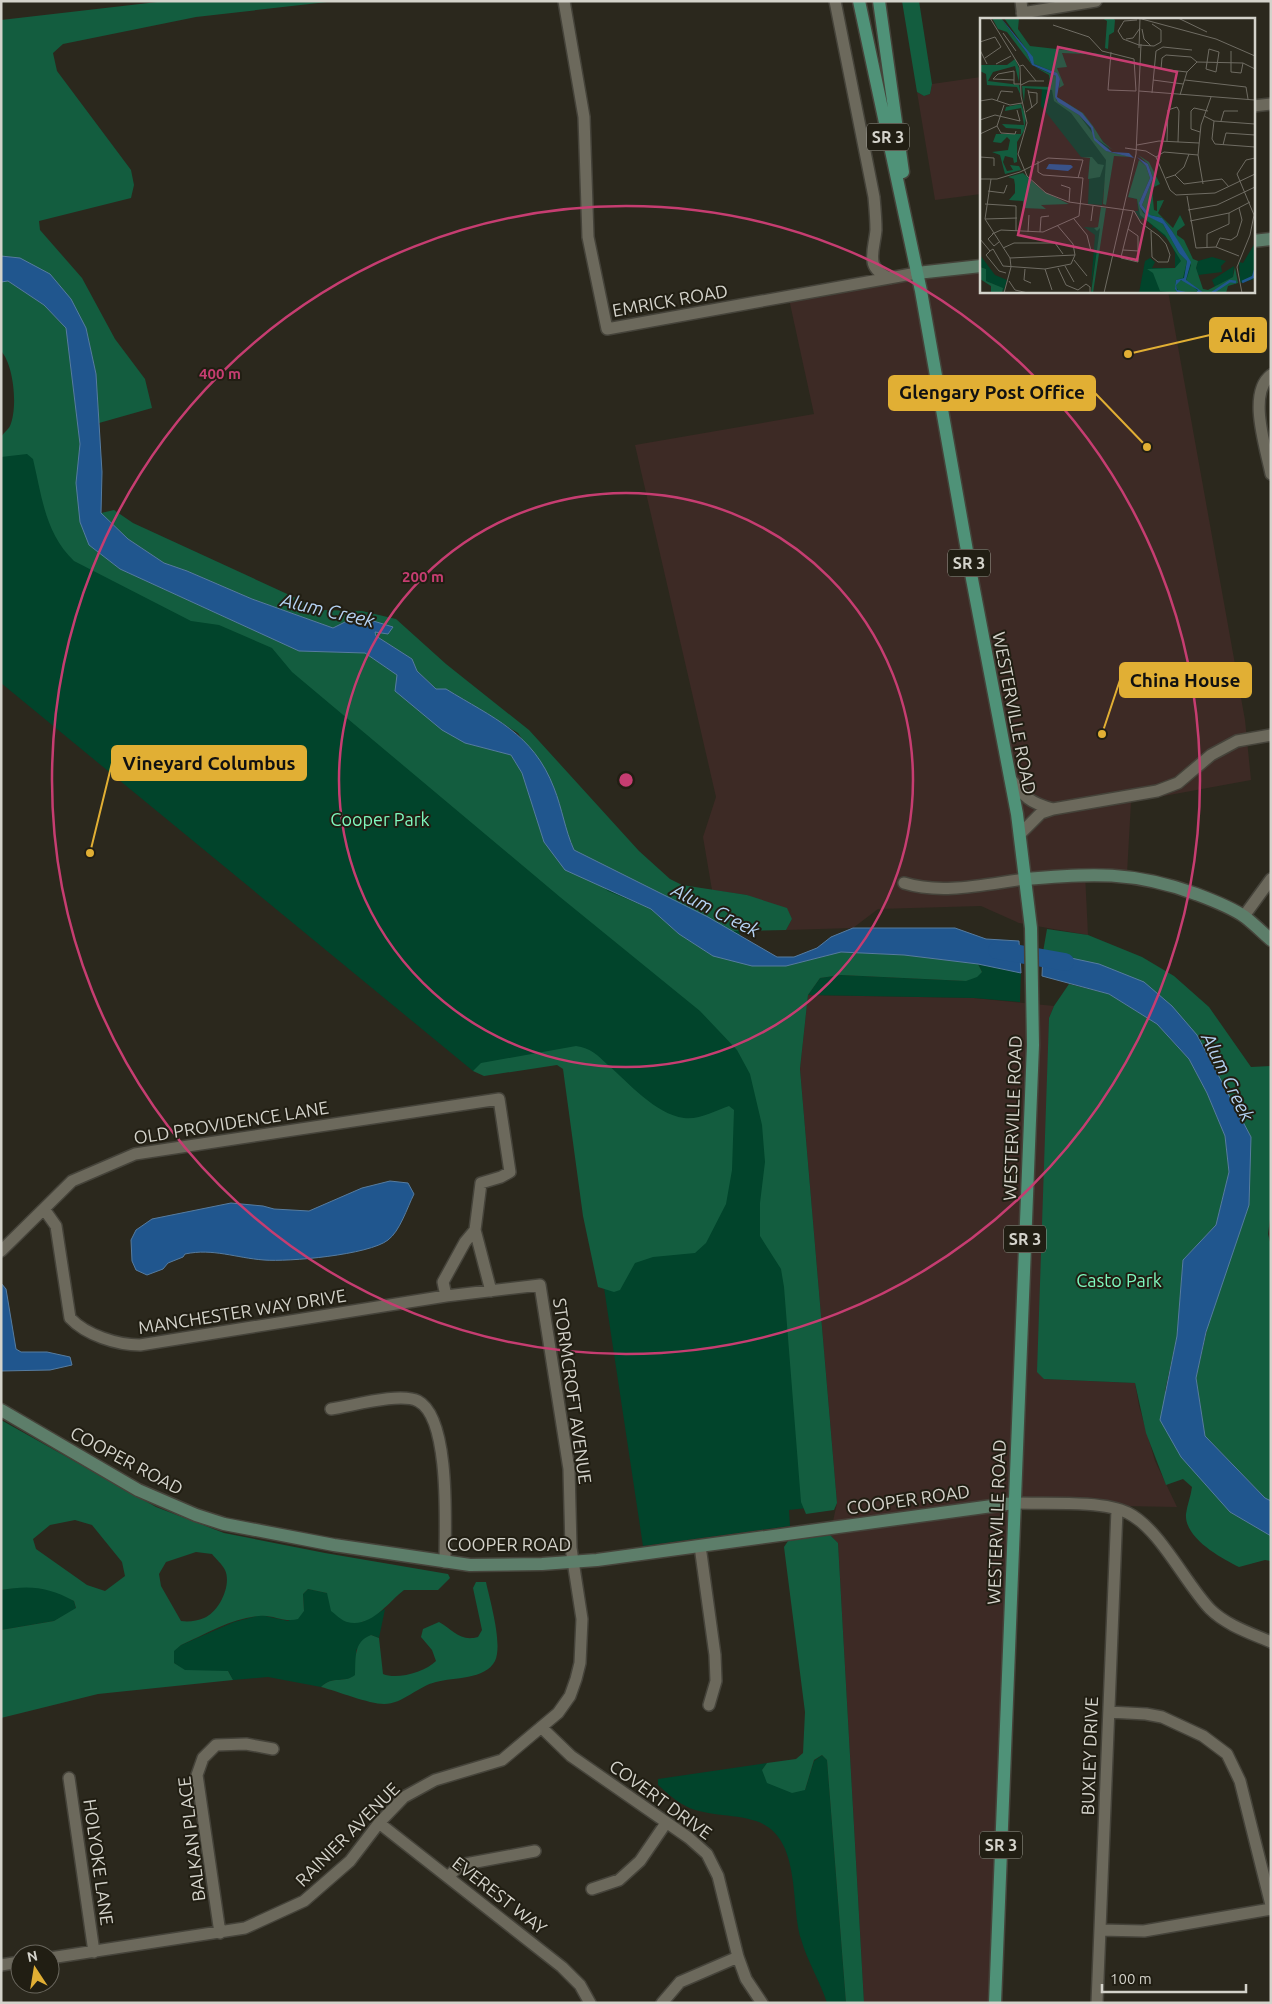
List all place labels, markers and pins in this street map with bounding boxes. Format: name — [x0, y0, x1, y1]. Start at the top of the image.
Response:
callout: Aldi — [1210, 318, 1266, 352]
callout: Glengary Post Office — [889, 376, 1095, 410]
callout: China House — [1120, 663, 1251, 697]
callout: Vineyard Columbus — [112, 746, 306, 780]
centre of rings — [617, 771, 635, 789]

